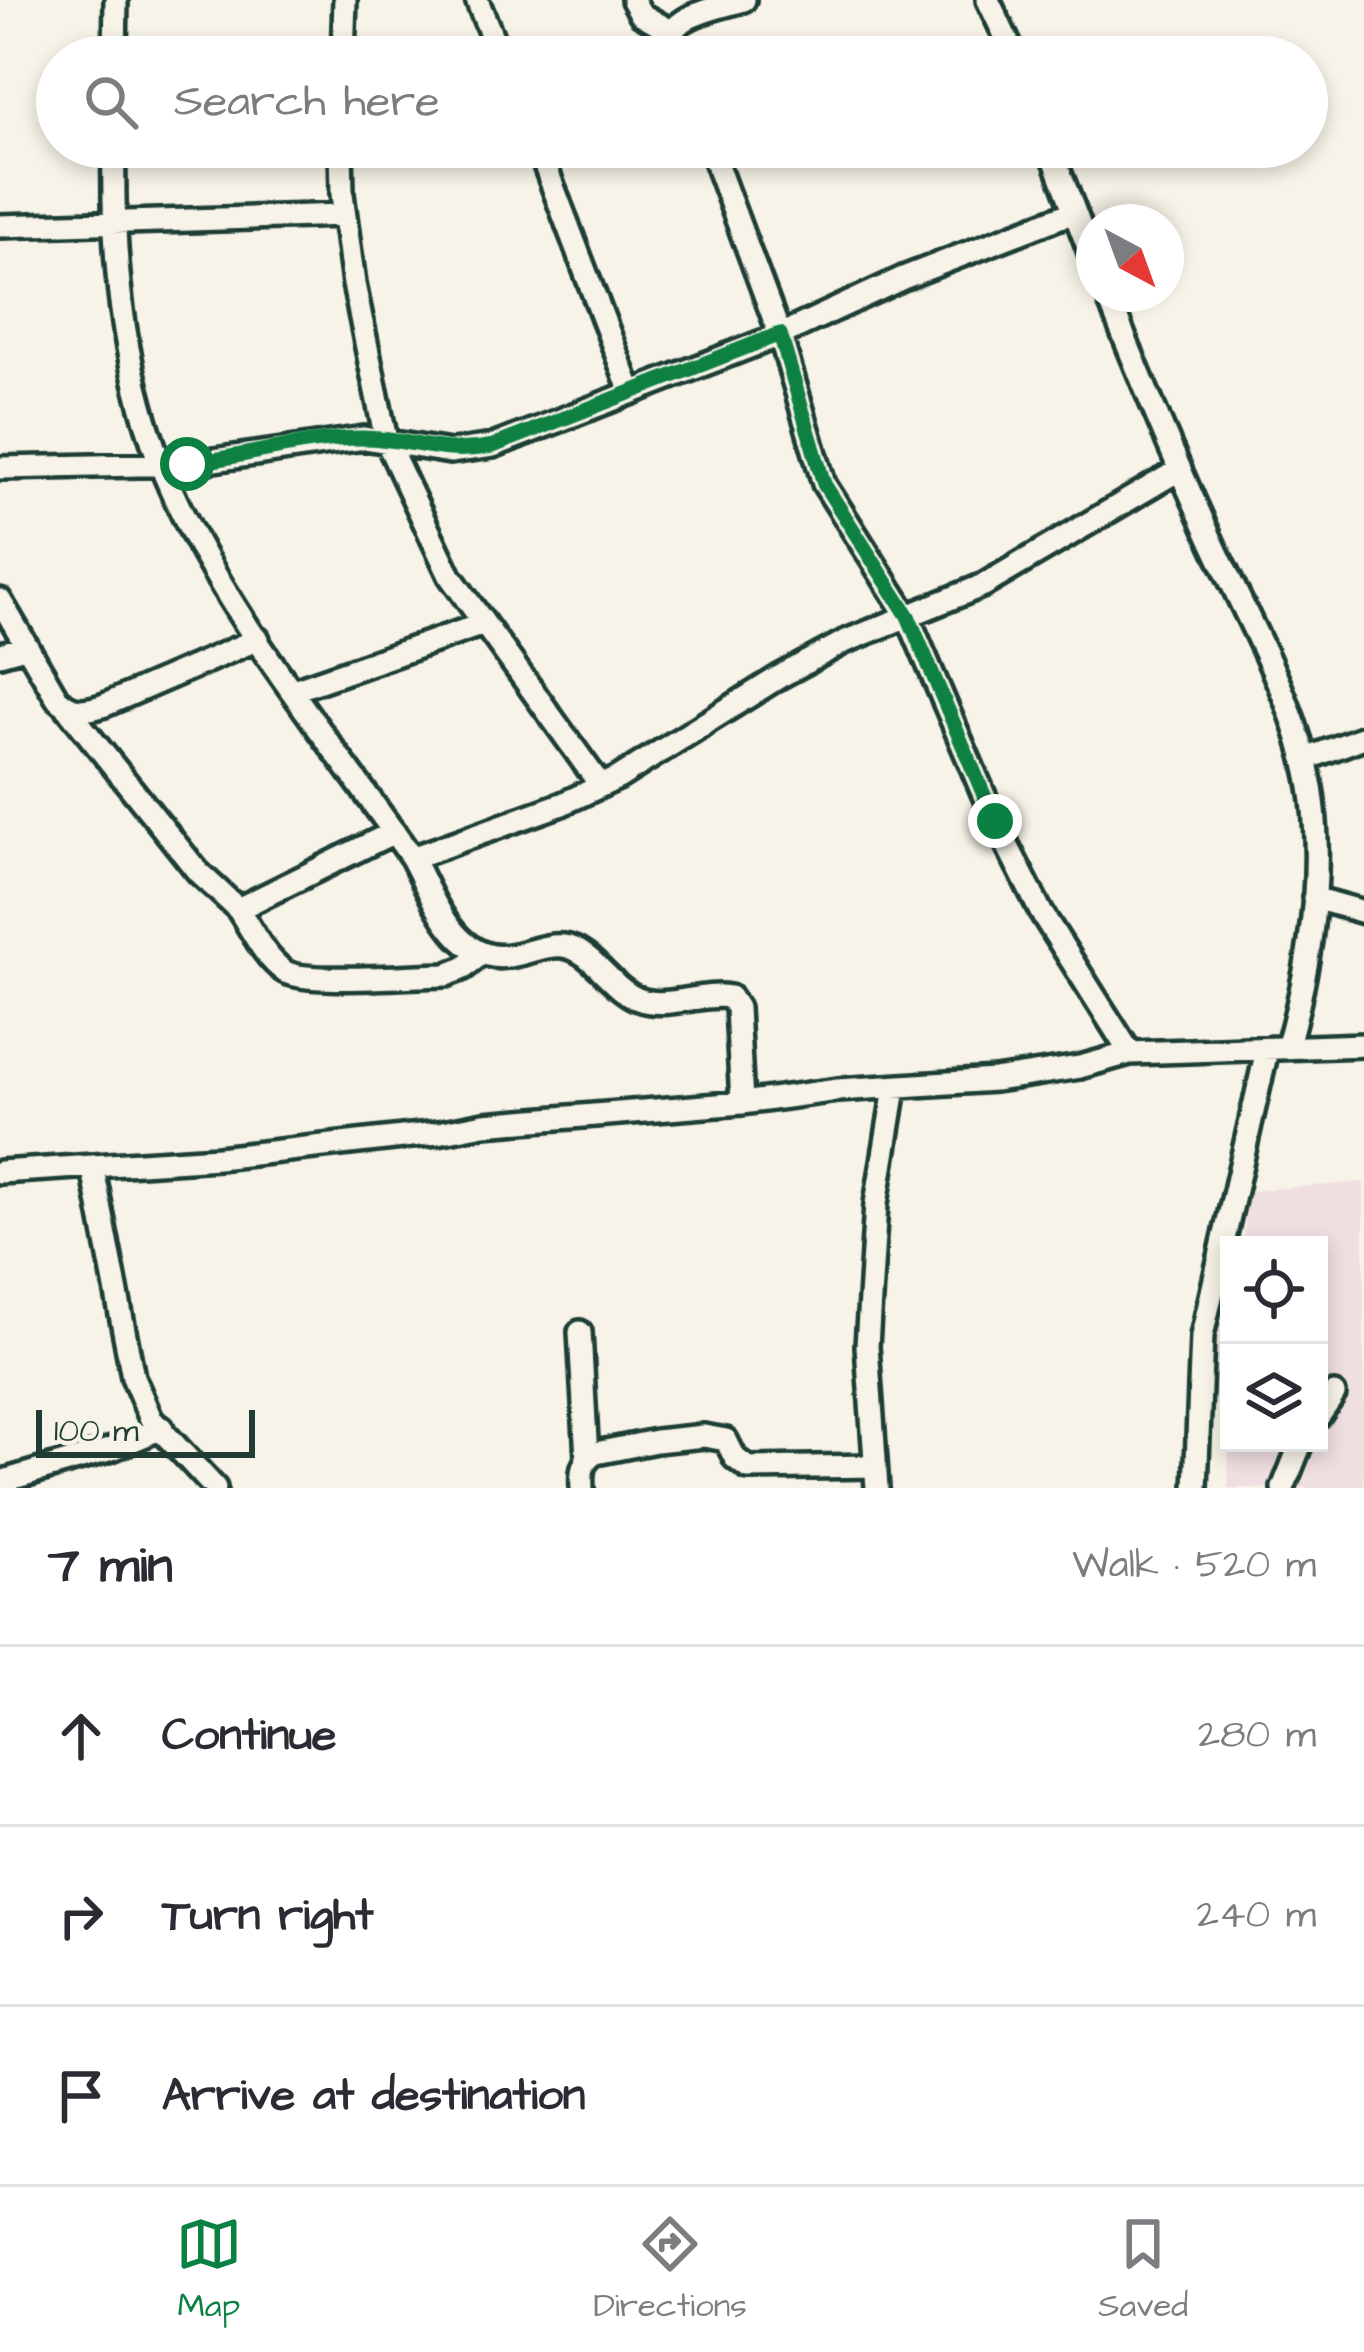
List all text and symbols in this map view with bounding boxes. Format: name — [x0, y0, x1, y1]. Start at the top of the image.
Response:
search box — [36, 36, 1328, 168]
icon: search — [78, 69, 144, 135]
text: Search here — [174, 71, 440, 133]
north arrow — [1076, 204, 1184, 312]
route start — [160, 437, 214, 491]
route end — [968, 794, 1022, 848]
map controls — [1220, 1236, 1328, 1452]
button: locate — [1220, 1236, 1328, 1344]
button: layers — [1220, 1344, 1328, 1452]
scale bar — [36, 1404, 255, 1457]
text: 100 m — [54, 1408, 139, 1454]
text: 7 min — [48, 1531, 173, 1602]
text: Walk · 520 m — [1072, 1539, 1316, 1593]
icon: ahead — [48, 1703, 114, 1769]
text: Continue — [162, 1705, 336, 1767]
text: 280 m — [1198, 1709, 1316, 1763]
icon: right — [48, 1883, 114, 1949]
text: Turn right — [162, 1885, 374, 1947]
text: 240 m — [1197, 1889, 1316, 1943]
icon: arrive — [48, 2063, 114, 2129]
text: Arrive at destination — [162, 2065, 585, 2127]
tab: Map — [176, 2211, 242, 2329]
tab: Directions — [593, 2211, 747, 2329]
tab: Saved — [1098, 2211, 1188, 2329]

